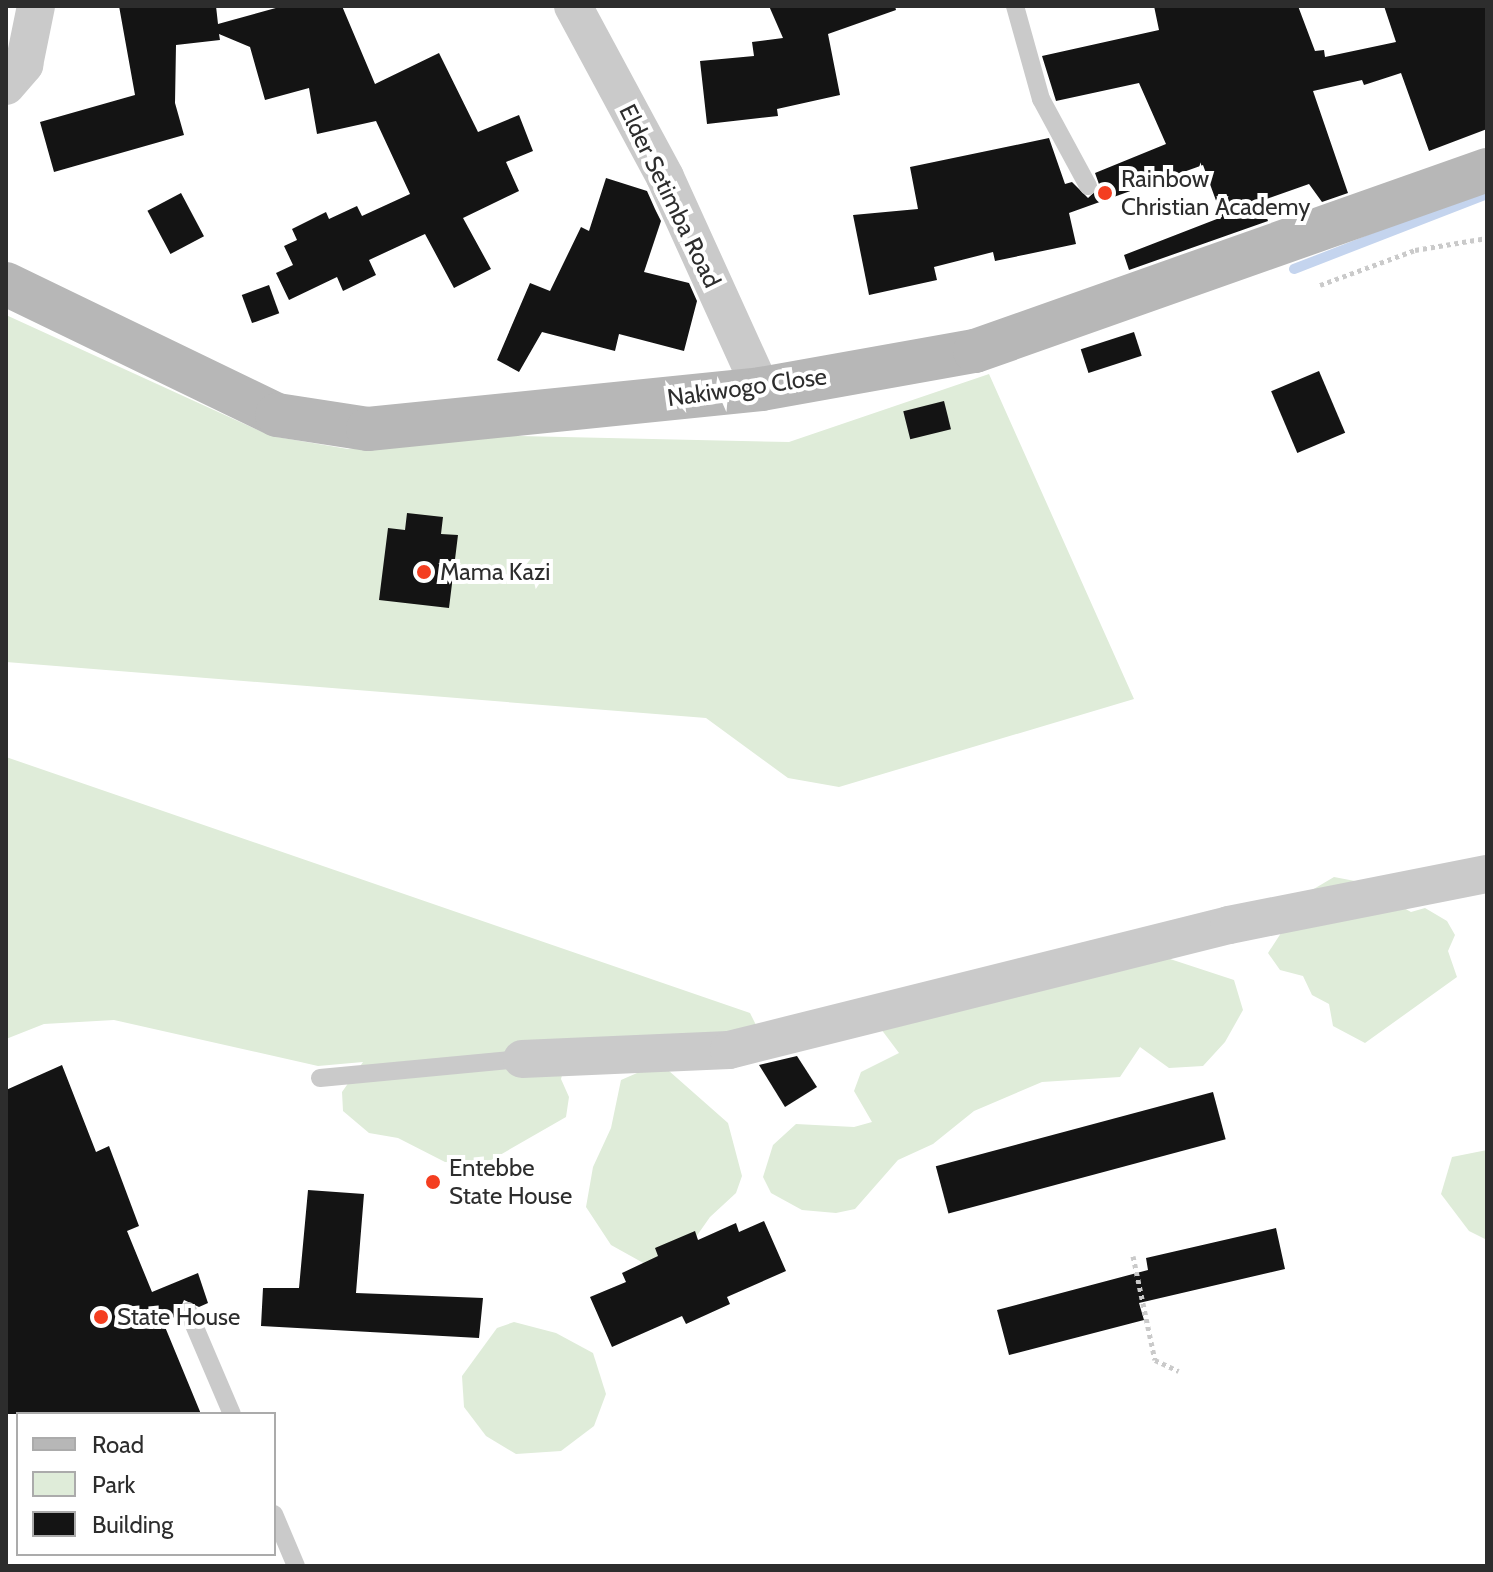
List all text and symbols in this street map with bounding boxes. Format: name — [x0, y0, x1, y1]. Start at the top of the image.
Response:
street label: Elder Setimba Road — [613, 100, 727, 292]
place label: Rainbow Christian Academy — [1121, 165, 1310, 221]
marker: Rainbow Christian Academy — [1096, 184, 1114, 202]
street label: Nakiwogo Close — [665, 362, 829, 412]
place label: Mama Kazi — [440, 558, 550, 586]
marker: Mama Kazi — [415, 563, 433, 581]
place label: Entebbe State House — [449, 1154, 572, 1210]
marker: Entebbe State House — [424, 1173, 442, 1191]
place label: State House — [117, 1303, 240, 1331]
marker: State House — [92, 1308, 110, 1326]
legend — [16, 1412, 276, 1556]
text: Road — [92, 1430, 144, 1459]
text: Park — [92, 1470, 135, 1499]
text: Building — [92, 1510, 173, 1539]

